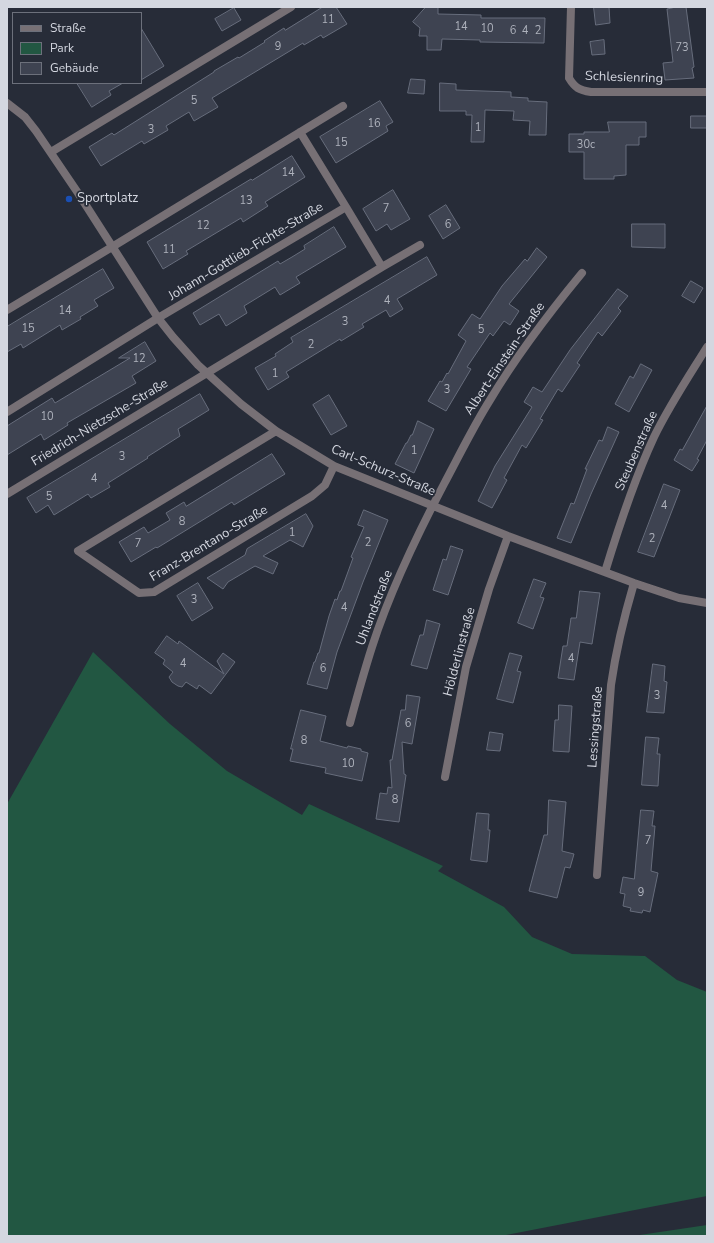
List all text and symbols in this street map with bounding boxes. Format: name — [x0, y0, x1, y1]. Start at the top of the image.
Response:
legend — [12, 12, 142, 84]
house number: 11 — [321, 13, 335, 27]
text: Straße — [50, 20, 86, 36]
house number: 14 — [454, 20, 468, 34]
house number: 10 — [480, 22, 494, 36]
house number: 6 — [510, 24, 516, 38]
house number: 4 — [522, 24, 528, 38]
house number: 2 — [535, 24, 541, 38]
text: Park — [50, 40, 74, 56]
house number: 9 — [275, 40, 281, 54]
house number: 73 — [675, 41, 689, 55]
text: Gebäude — [50, 60, 99, 76]
street label: Schlesienring — [585, 69, 663, 87]
house number: 5 — [191, 94, 197, 108]
house number: 16 — [367, 117, 381, 131]
house number: 1 — [475, 121, 481, 135]
house number: 3 — [148, 123, 154, 137]
house number: 15 — [334, 136, 348, 150]
house number: 30c — [577, 138, 595, 152]
house number: 14 — [281, 166, 295, 180]
place label: Sportplatz — [77, 191, 138, 207]
marker: Sportplatz — [64, 194, 74, 204]
house number: 13 — [239, 194, 253, 208]
street label: Johann-Gottlieb-Fichte-Straße — [166, 200, 326, 304]
house number: 7 — [383, 202, 389, 216]
house number: 6 — [445, 218, 451, 232]
house number: 12 — [196, 219, 210, 233]
house number: 11 — [162, 243, 176, 257]
house number: 4 — [384, 294, 390, 308]
street label: Albert-Einstein-Straße — [461, 300, 549, 418]
house number: 14 — [58, 304, 72, 318]
house number: 3 — [342, 315, 348, 329]
house number: 15 — [21, 322, 35, 336]
house number: 5 — [478, 323, 484, 337]
house number: 2 — [308, 338, 314, 352]
house number: 12 — [132, 352, 146, 366]
house number: 1 — [272, 367, 278, 381]
street label: Friedrich-Nietzsche-Straße — [29, 376, 171, 470]
house number: 3 — [444, 383, 450, 397]
street label: Steubenstraße — [612, 409, 662, 493]
house number: 10 — [40, 410, 54, 424]
street label: Carl-Schurz-Straße — [328, 442, 438, 500]
house number: 1 — [411, 444, 417, 458]
house number: 3 — [119, 450, 125, 464]
house number: 4 — [91, 472, 97, 486]
house number: 5 — [46, 490, 52, 504]
house number: 4 — [661, 499, 667, 513]
street label: Franz-Brentano-Straße — [147, 503, 271, 585]
house number: 8 — [179, 515, 185, 529]
house number: 1 — [289, 526, 295, 540]
house number: 2 — [649, 532, 655, 546]
house number: 2 — [365, 536, 371, 550]
house number: 7 — [135, 537, 141, 551]
street label: Uhlandstraße — [353, 568, 397, 648]
house number: 3 — [191, 593, 197, 607]
house number: 4 — [341, 601, 347, 615]
street label: Hölderlinstraße — [441, 606, 479, 698]
house number: 4 — [568, 652, 574, 666]
house number: 4 — [180, 657, 186, 671]
house number: 6 — [320, 662, 326, 676]
street label: Lessingstraße — [585, 686, 607, 768]
house number: 3 — [654, 689, 660, 703]
house number: 6 — [405, 717, 411, 731]
house number: 8 — [301, 734, 307, 748]
house number: 10 — [341, 757, 355, 771]
house number: 8 — [392, 793, 398, 807]
house number: 7 — [645, 834, 651, 848]
house number: 9 — [638, 886, 644, 900]

